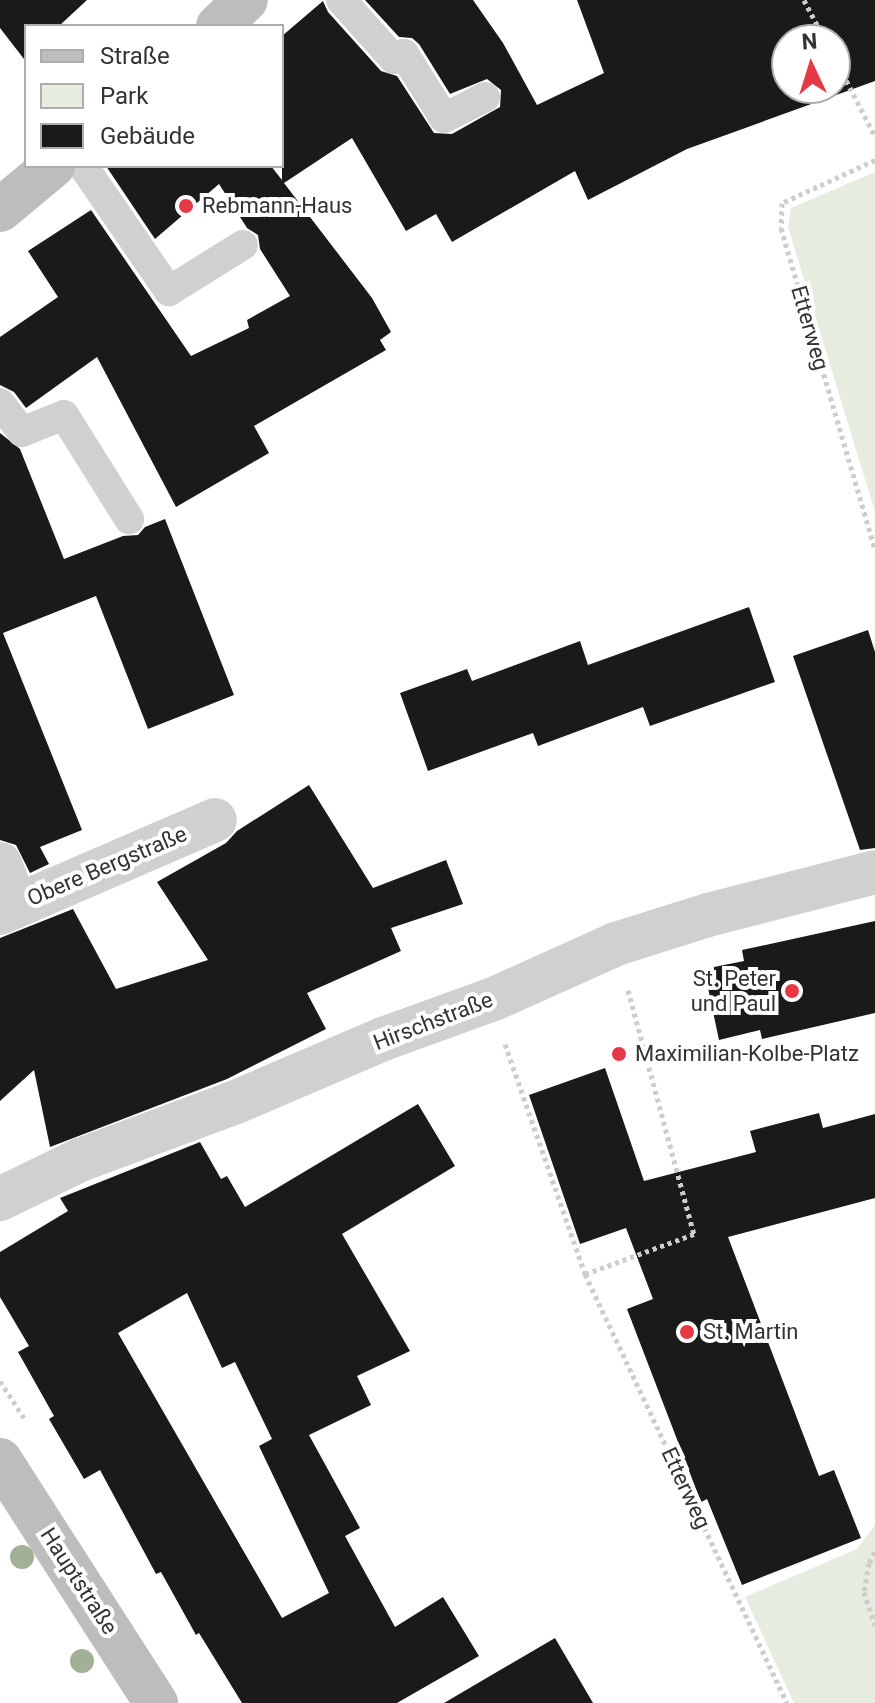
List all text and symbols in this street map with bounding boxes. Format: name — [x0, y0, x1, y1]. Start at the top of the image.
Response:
legend — [24, 24, 284, 168]
north arrow — [771, 24, 851, 104]
text: N — [801, 29, 818, 55]
text: Straße — [100, 42, 170, 70]
text: Park — [100, 82, 148, 110]
text: Gebäude — [100, 122, 195, 150]
place label: Rebmann-Haus — [202, 193, 352, 219]
marker: Rebmann-Haus — [177, 197, 195, 215]
street label: Etterweg — [785, 283, 835, 373]
street label: Obere Bergstraße — [23, 820, 191, 912]
place label: St. Peter und Paul — [691, 965, 776, 1016]
marker: St. Peter und Paul — [783, 982, 801, 1000]
street label: Hirschstraße — [370, 986, 496, 1056]
place label: Maximilian-Kolbe-Platz — [635, 1041, 859, 1067]
marker: Maximilian-Kolbe-Platz — [610, 1045, 628, 1063]
place label: St. Martin — [703, 1319, 798, 1345]
marker: St. Martin — [678, 1323, 696, 1341]
street label: Etterweg — [656, 1443, 716, 1533]
street label: Hauptstraße — [35, 1523, 123, 1639]

